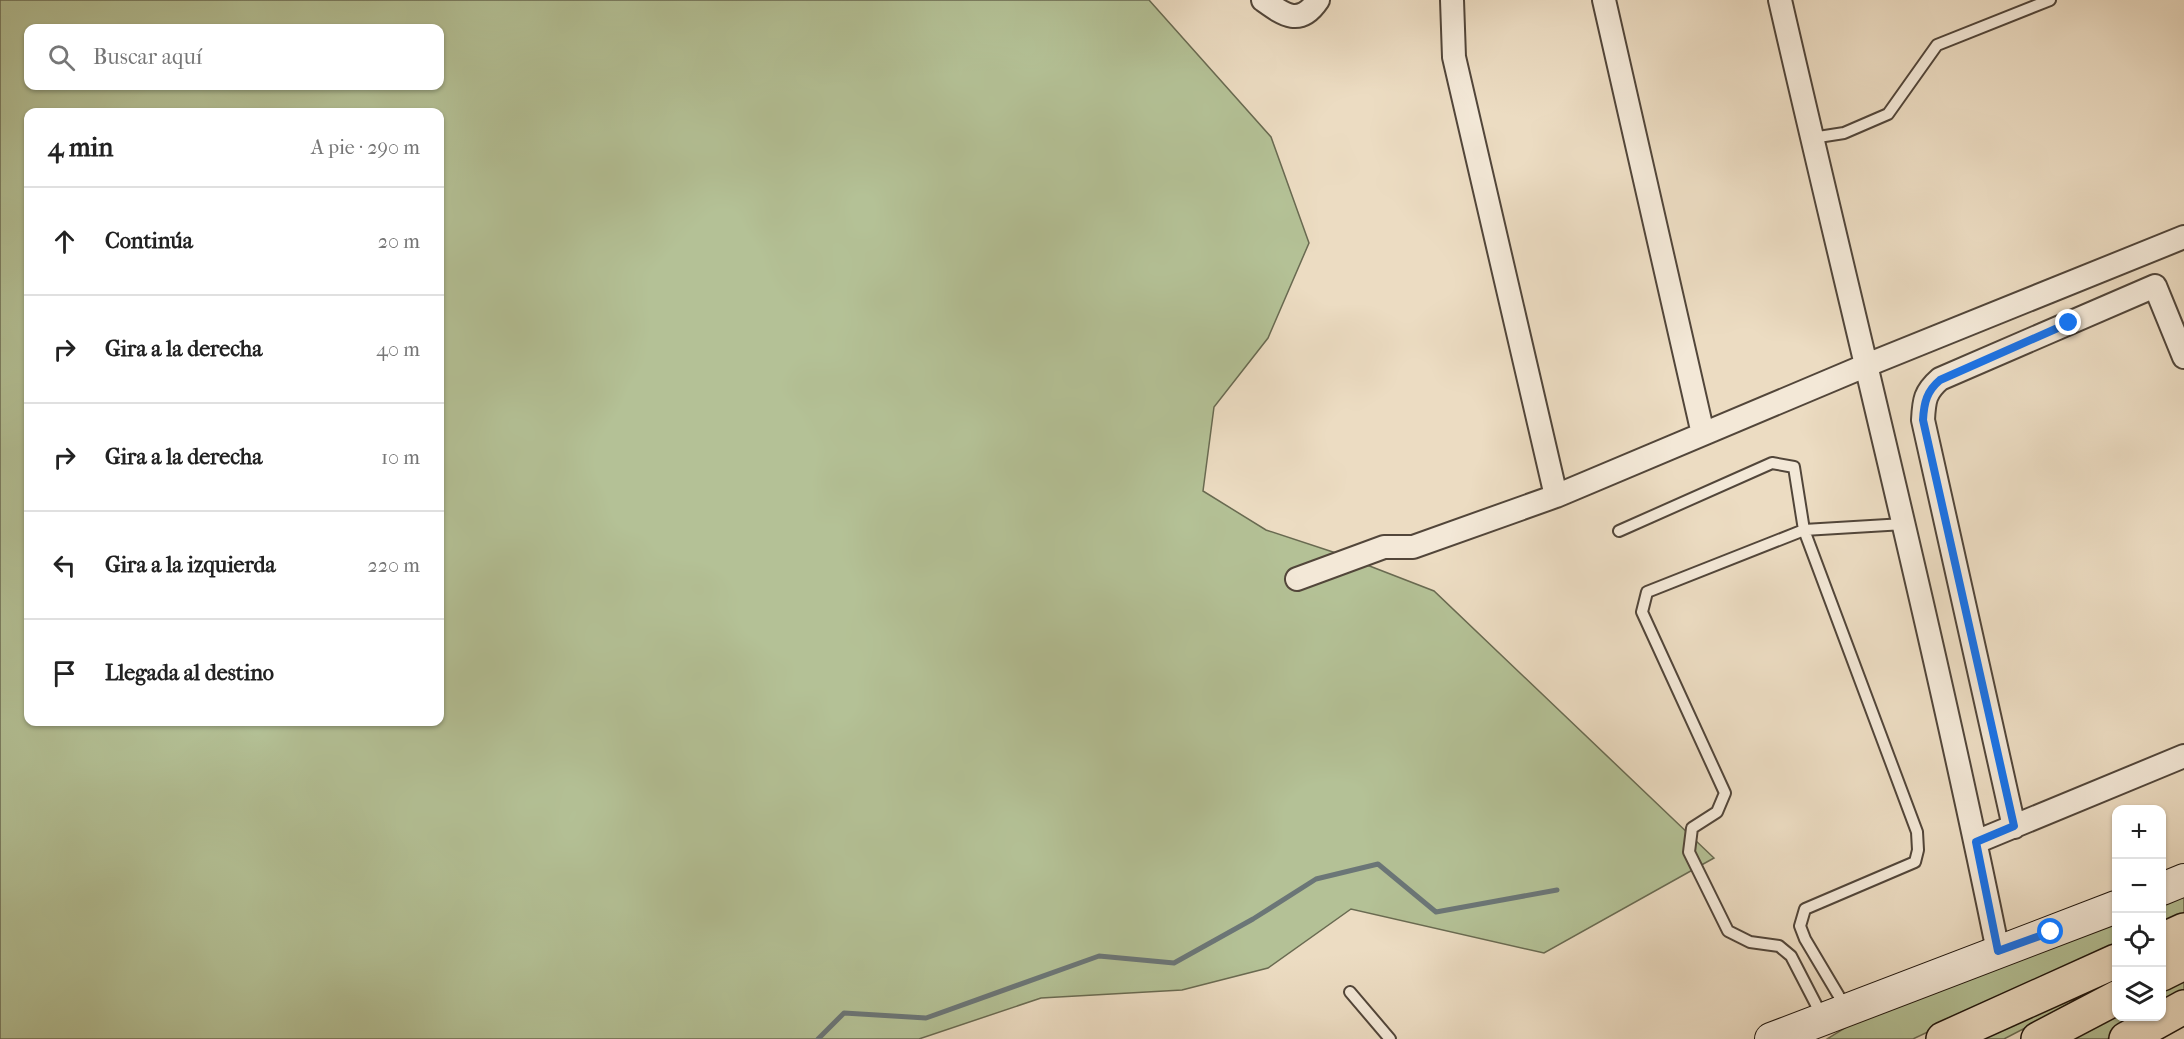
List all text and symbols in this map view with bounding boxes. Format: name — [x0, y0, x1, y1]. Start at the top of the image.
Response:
search box — [24, 24, 444, 90]
icon: search — [45, 41, 78, 74]
text: Buscar aquí — [93, 44, 202, 70]
text: 4 min — [48, 132, 113, 163]
text: A pie · 290 m — [311, 136, 420, 159]
icon: ahead — [48, 225, 81, 258]
text: Continúa — [105, 228, 193, 254]
text: 20 m — [378, 230, 420, 253]
route end — [2055, 309, 2081, 335]
icon: right — [48, 333, 81, 366]
text: Gira a la derecha — [105, 336, 262, 362]
text: 40 m — [376, 338, 420, 361]
icon: right — [48, 441, 81, 474]
text: Gira a la derecha — [105, 444, 262, 470]
text: 10 m — [381, 446, 420, 469]
icon: left — [48, 549, 81, 582]
text: Gira a la izquierda — [105, 552, 276, 578]
text: 220 m — [367, 554, 420, 577]
icon: arrive — [48, 657, 81, 690]
text: Llegada al destino — [105, 660, 274, 686]
map controls — [2112, 805, 2166, 1021]
button: + — [2112, 805, 2166, 859]
button: − — [2112, 859, 2166, 913]
button: locate — [2112, 913, 2166, 967]
route start — [2037, 918, 2063, 944]
button: layers — [2112, 967, 2166, 1021]

